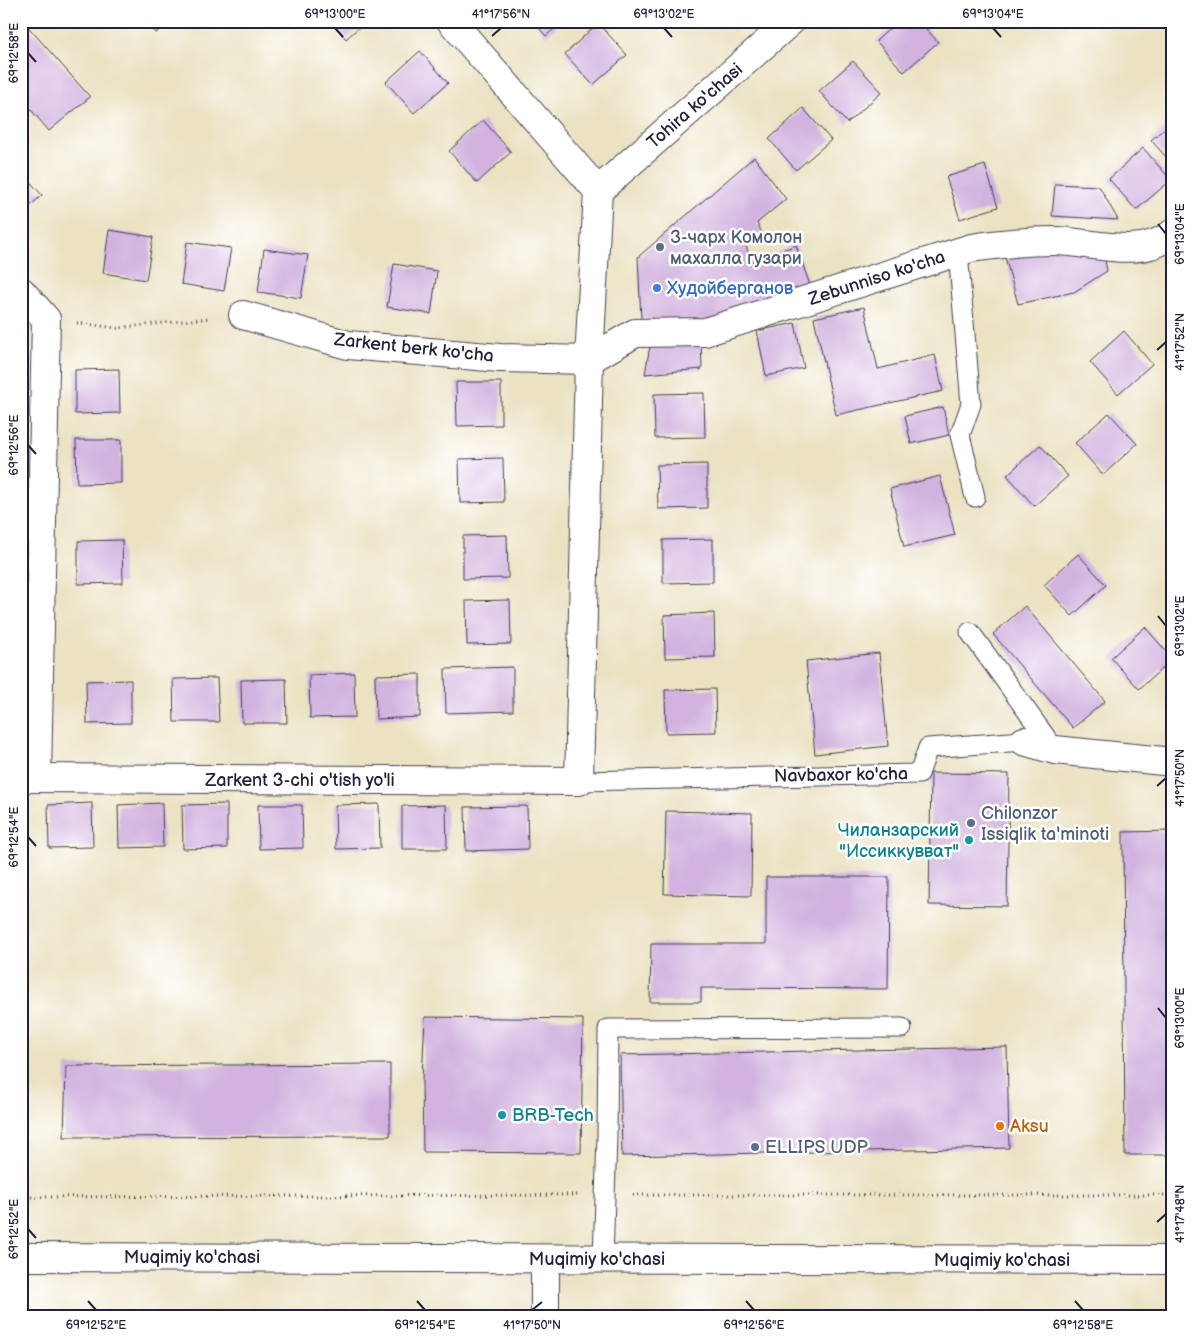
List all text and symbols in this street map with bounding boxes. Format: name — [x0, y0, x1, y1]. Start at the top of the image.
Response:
text: 69°13'00"E — [304, 7, 366, 22]
text: 41°17'56"N — [472, 7, 530, 22]
text: 69°13'02"E — [633, 7, 695, 22]
text: 69°13'04"E — [962, 7, 1024, 22]
text: 69°12'58"E — [7, 23, 22, 83]
street label: Tohira ko'chasi — [643, 59, 747, 153]
text: 69°13'04"E — [1173, 203, 1188, 265]
place label: 3-чарх Комолон махалла гузари — [670, 227, 802, 269]
marker: 3-чарх Комолон махалла гузари — [654, 241, 666, 253]
street label: Zebunniso ko'cha — [805, 246, 948, 310]
place label: Худойберганов — [667, 278, 794, 299]
marker: Худойберганов — [651, 282, 663, 294]
text: 41°17'52"N — [1173, 313, 1188, 371]
street label: Zarkent berk ko'cha — [332, 329, 495, 367]
text: 69°12'56"E — [7, 415, 22, 475]
text: 69°13'02"E — [1173, 595, 1188, 657]
text: 41°17'50"N — [1173, 749, 1188, 807]
street label: Navbaxor ko'cha — [774, 763, 908, 787]
street label: Zarkent 3-chi o'tish yo'li — [204, 770, 395, 791]
place label: Chilonzor Issiqlik ta'minoti — [981, 803, 1109, 845]
text: 69°12'54"E — [7, 807, 22, 867]
marker: Chilonzor Issiqlik ta'minoti — [965, 817, 977, 829]
place label: Чиланзарский "Иссиккувват" — [838, 820, 959, 862]
marker: Чиланзарский "Иссиккувват" — [963, 834, 975, 846]
text: 69°13'00"E — [1173, 987, 1188, 1049]
place label: BRB-Tech — [512, 1105, 594, 1126]
marker: BRB-Tech — [496, 1109, 508, 1121]
place label: Aksu — [1010, 1116, 1049, 1137]
marker: Aksu — [994, 1120, 1006, 1132]
place label: ELLIPS UDP — [765, 1137, 869, 1158]
marker: ELLIPS UDP — [749, 1141, 761, 1153]
text: 41°17'48"N — [1173, 1185, 1188, 1243]
text: 69°12'52"E — [7, 1199, 22, 1259]
street label: Muqimiy ko'chasi — [124, 1247, 260, 1268]
street label: Muqimiy ko'chasi — [529, 1249, 665, 1270]
street label: Muqimiy ko'chasi — [934, 1250, 1070, 1271]
text: 69°12'52"E — [66, 1318, 126, 1333]
text: 69°12'54"E — [395, 1318, 455, 1333]
text: 41°17'50"N — [503, 1318, 561, 1333]
text: 69°12'56"E — [724, 1318, 784, 1333]
text: 69°12'58"E — [1053, 1318, 1113, 1333]

